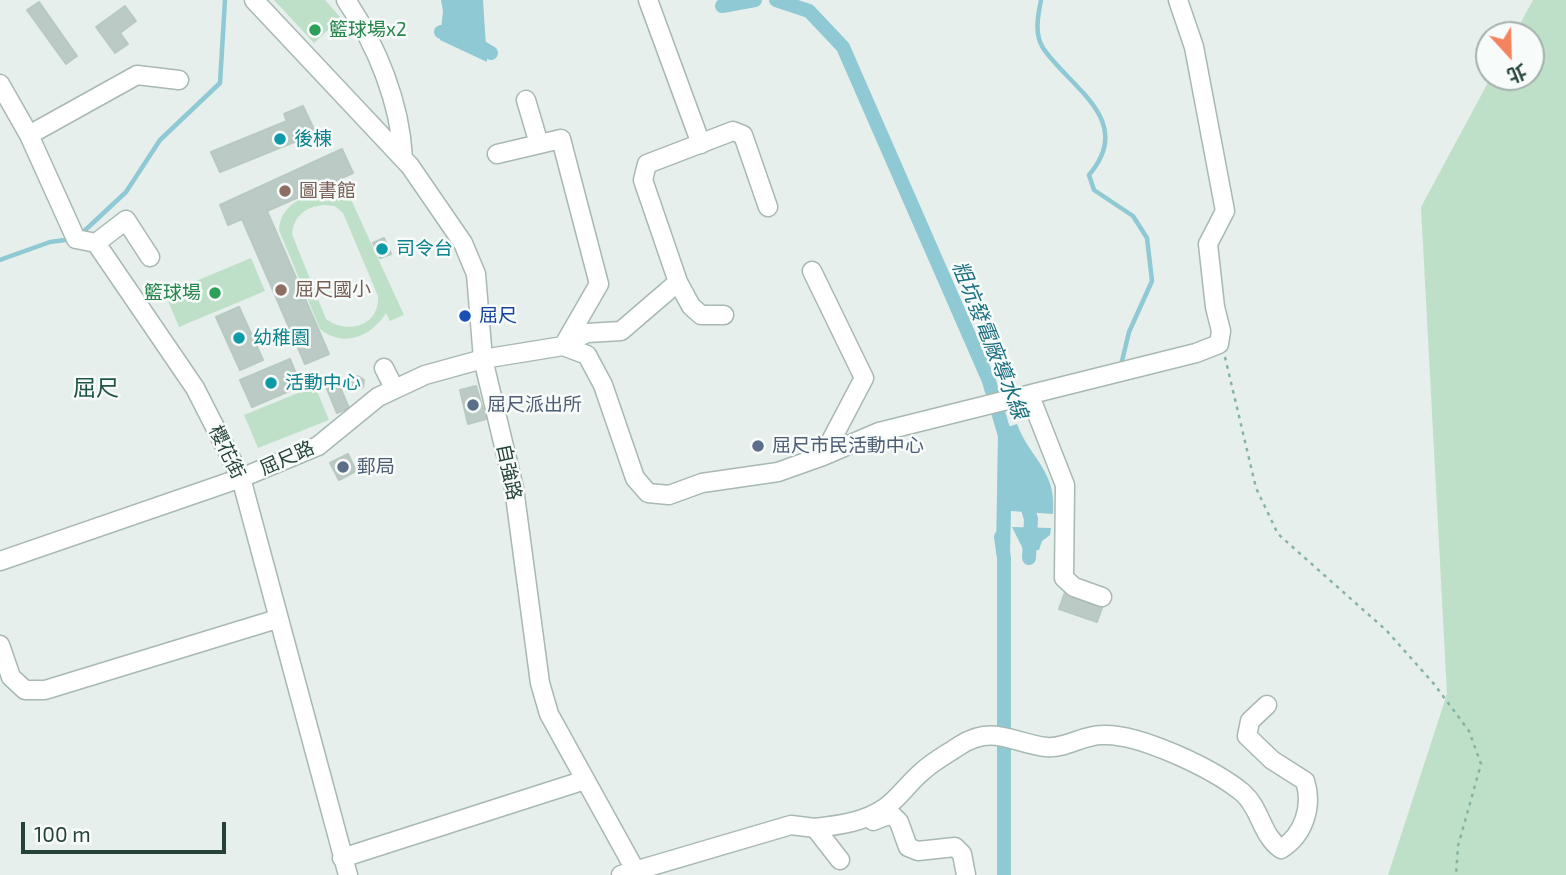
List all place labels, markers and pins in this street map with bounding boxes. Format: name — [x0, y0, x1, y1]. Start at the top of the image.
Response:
place label: 籃球場x2 — [329, 19, 407, 41]
marker: 籃球場x2 — [307, 22, 323, 38]
place label: 後棟 — [294, 128, 332, 150]
marker: 後棟 — [272, 131, 288, 147]
place label: 圖書館 — [299, 180, 356, 202]
marker: 圖書館 — [277, 183, 293, 199]
place label: 司令台 — [396, 238, 453, 260]
marker: 司令台 — [374, 241, 390, 257]
place label: 屈尺國小 — [295, 279, 371, 301]
place label: 籃球場 — [144, 282, 201, 304]
marker: 屈尺國小 — [273, 282, 289, 298]
marker: 籃球場 — [207, 285, 223, 301]
place label: 屈尺 — [479, 305, 517, 327]
marker: 屈尺 — [457, 308, 473, 324]
place label: 幼稚園 — [253, 327, 310, 349]
marker: 幼稚園 — [231, 330, 247, 346]
place label: 活動中心 — [285, 372, 361, 394]
marker: 活動中心 — [263, 375, 279, 391]
place label: 屈尺派出所 — [487, 394, 582, 416]
marker: 屈尺派出所 — [465, 397, 481, 413]
place label: 屈尺市民活動中心 — [772, 435, 924, 457]
marker: 屈尺市民活動中心 — [750, 438, 766, 454]
place label: 郵局 — [357, 456, 395, 478]
marker: 郵局 — [335, 459, 351, 475]

